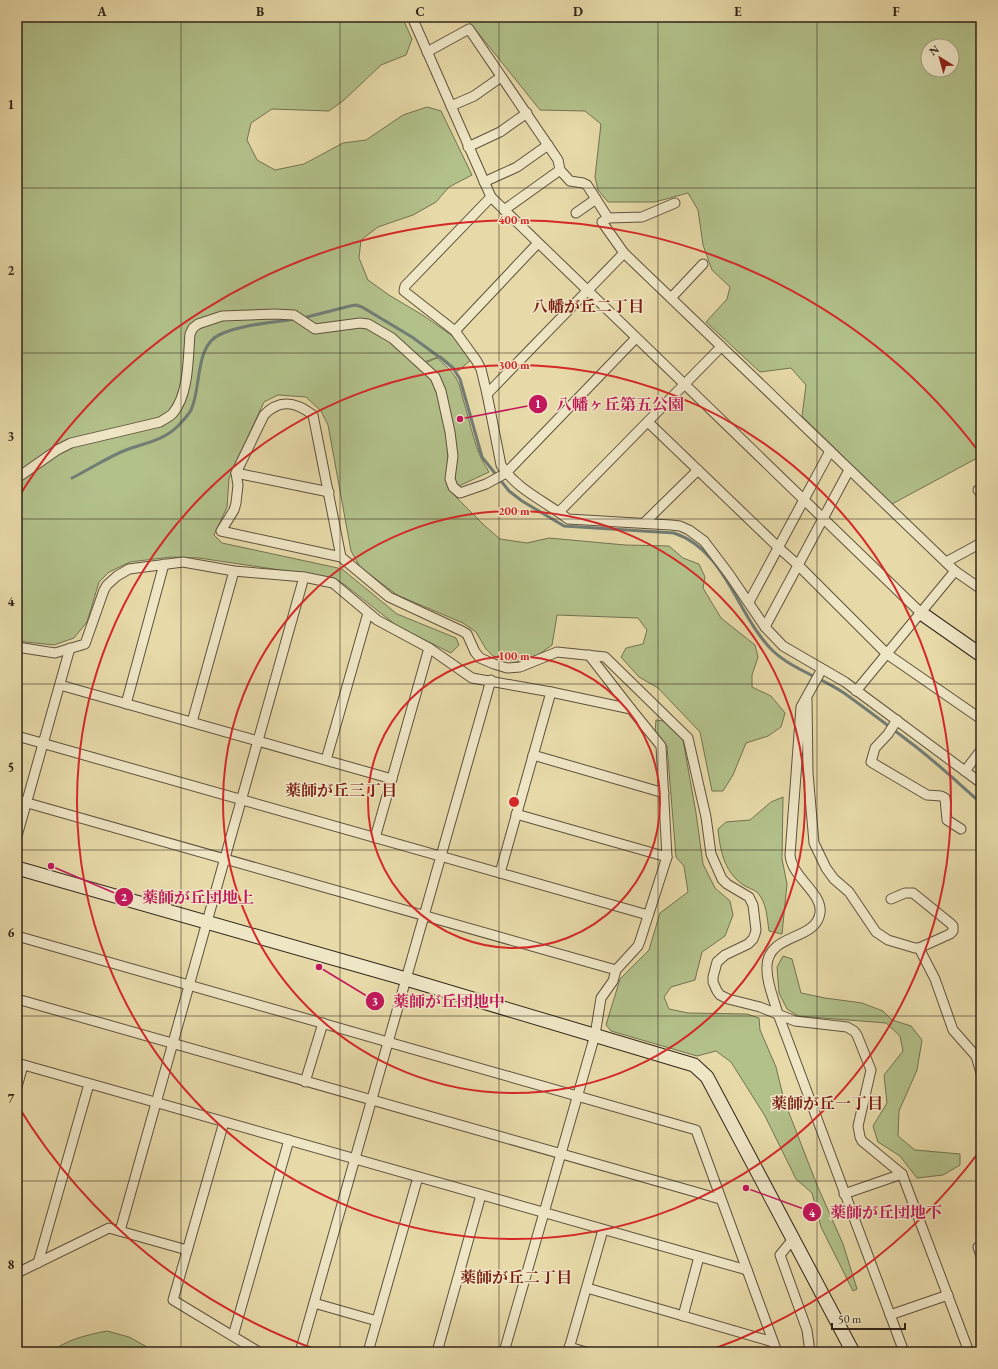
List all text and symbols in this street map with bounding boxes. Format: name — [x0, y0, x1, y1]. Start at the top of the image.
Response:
text: A — [96, 3, 107, 20]
text: B — [256, 3, 264, 20]
text: C — [415, 3, 425, 20]
text: D — [573, 3, 583, 20]
text: E — [734, 3, 742, 20]
text: F — [892, 3, 900, 20]
north arrow — [920, 38, 960, 78]
text: N — [926, 42, 942, 58]
text: 1 — [8, 96, 15, 113]
text: 400 m — [498, 212, 530, 228]
text: 2 — [8, 262, 15, 279]
district label: 八幡が丘二丁目 — [532, 296, 644, 317]
text: 300 m — [498, 357, 530, 373]
callout: 八幡ヶ丘第五公園 — [528, 390, 692, 418]
text: 八幡ヶ丘第五公園 — [556, 394, 684, 415]
text: 1 — [535, 396, 541, 412]
text: 3 — [8, 428, 15, 445]
text: 200 m — [498, 503, 530, 519]
text: 4 — [8, 593, 15, 610]
text: 100 m — [498, 648, 530, 664]
text: 5 — [8, 759, 14, 776]
district label: 薬師が丘三丁目 — [285, 780, 397, 801]
centre of rings — [507, 795, 521, 809]
callout: 薬師が丘団地上 — [114, 883, 262, 911]
text: 薬師が丘団地上 — [142, 887, 254, 908]
text: 2 — [121, 889, 128, 905]
text: 6 — [8, 924, 15, 941]
callout: 薬師が丘団地中 — [365, 987, 513, 1015]
text: 薬師が丘団地中 — [393, 991, 505, 1012]
text: 3 — [372, 993, 378, 1009]
text: 7 — [8, 1090, 15, 1107]
district label: 薬師が丘一丁目 — [771, 1093, 883, 1114]
callout: 薬師が丘団地下 — [802, 1198, 950, 1226]
text: 薬師が丘団地下 — [830, 1202, 942, 1223]
text: 4 — [809, 1205, 816, 1221]
text: 8 — [8, 1256, 15, 1273]
district label: 薬師が丘二丁目 — [460, 1267, 572, 1288]
scale bar — [832, 1305, 905, 1331]
text: 50 m — [838, 1311, 862, 1327]

